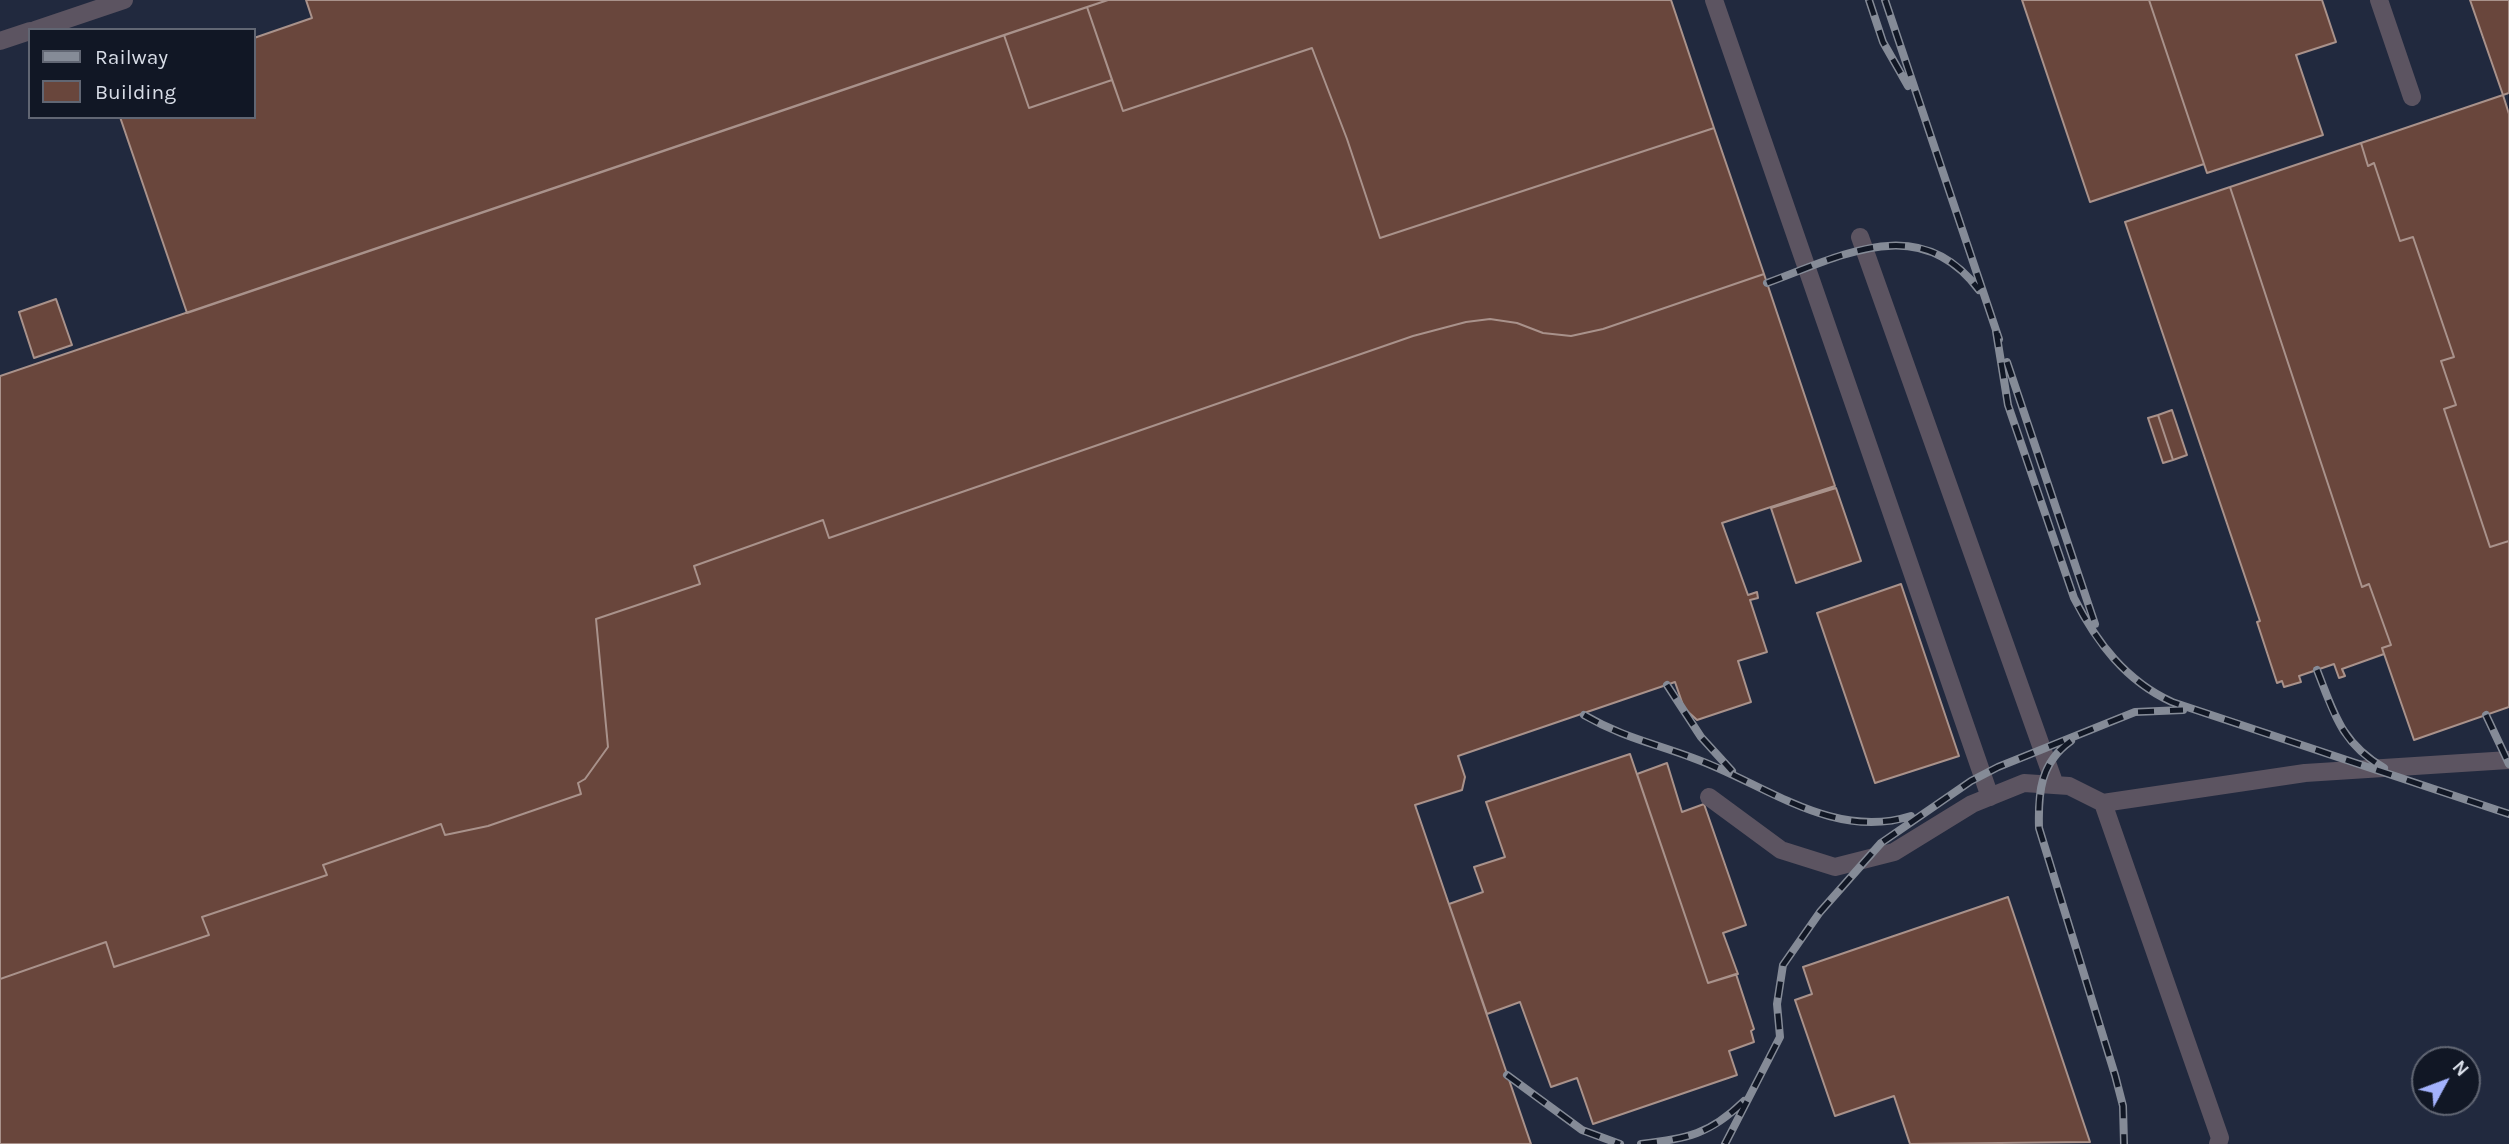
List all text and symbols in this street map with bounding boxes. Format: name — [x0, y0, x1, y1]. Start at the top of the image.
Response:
legend — [28, 28, 256, 119]
text: Railway — [95, 45, 168, 69]
text: Building — [95, 80, 176, 104]
north arrow — [2411, 1046, 2481, 1116]
text: N — [2448, 1056, 2473, 1081]

